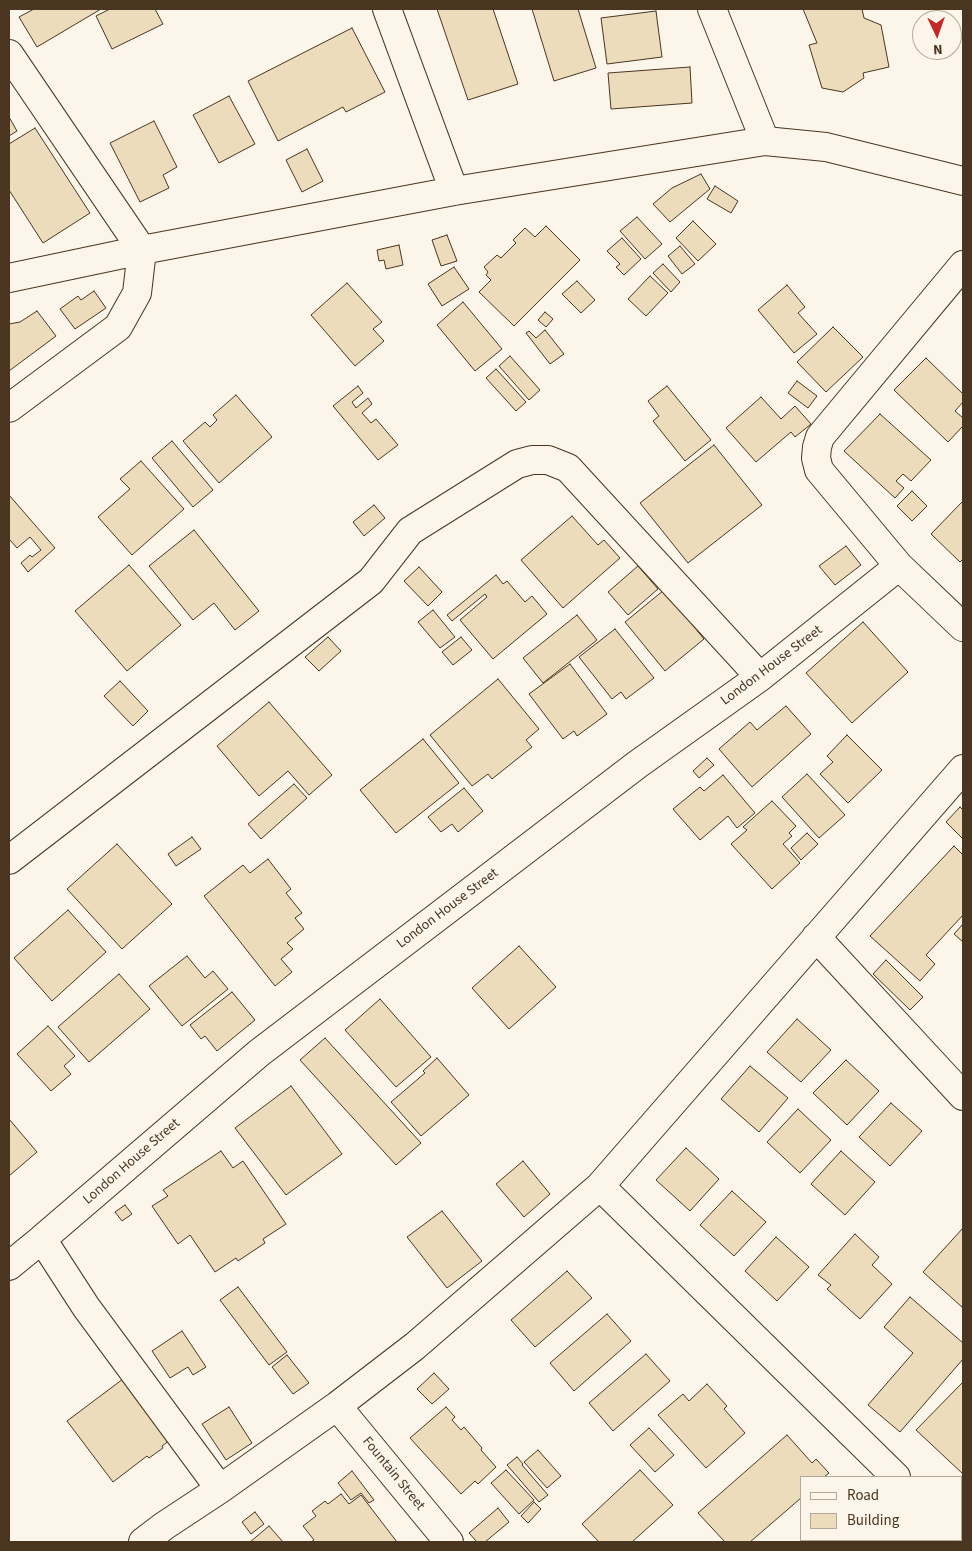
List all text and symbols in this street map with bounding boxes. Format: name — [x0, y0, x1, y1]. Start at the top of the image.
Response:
north arrow — [912, 10, 962, 60]
text: N — [933, 39, 943, 59]
street label: London House Street — [718, 622, 826, 710]
street label: London House Street — [394, 865, 502, 953]
street label: London House Street — [80, 1115, 184, 1209]
street label: Fountain Street — [358, 1434, 428, 1514]
legend — [800, 1476, 962, 1541]
text: Road — [847, 1485, 879, 1506]
text: Building — [847, 1510, 899, 1531]

